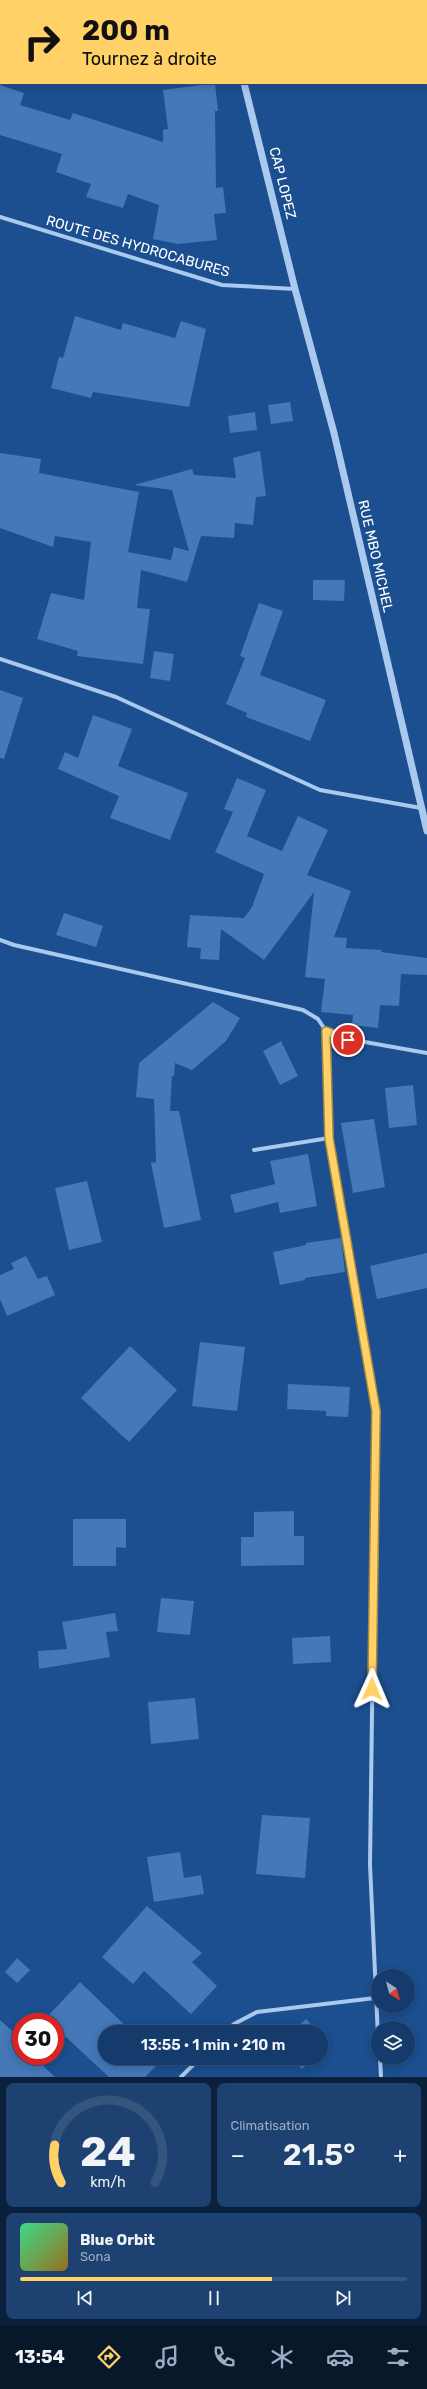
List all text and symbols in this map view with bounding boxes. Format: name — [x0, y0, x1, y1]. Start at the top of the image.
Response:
text: 200 m — [82, 14, 170, 47]
icon: right — [16, 16, 68, 68]
text: Tournez à droite — [82, 48, 217, 70]
street label: CAP LOPEZ — [265, 145, 300, 221]
street label: ROUTE DES HYDROCABURES — [44, 212, 232, 281]
street label: RUE MBO MICHEL — [354, 498, 397, 614]
pin — [331, 1023, 365, 1057]
icon: arrive — [337, 1029, 359, 1051]
position arrow — [351, 1668, 393, 1710]
north arrow — [371, 1969, 415, 2013]
map controls — [371, 1969, 415, 2065]
speed limit sign: 30 — [12, 2013, 64, 2065]
button: layers — [371, 2021, 415, 2065]
text: 13:55 · 1 min · 210 m — [141, 2036, 285, 2054]
text: Climatisation — [231, 2118, 310, 2133]
text: 24 — [81, 2127, 136, 2176]
text: 21.5° — [283, 2137, 355, 2173]
text: − — [231, 2142, 245, 2169]
text: + — [393, 2142, 407, 2169]
text: km/h — [90, 2174, 126, 2191]
text: Blue Orbit — [80, 2231, 155, 2249]
text: Sona — [80, 2249, 111, 2264]
icon: previous — [74, 2287, 96, 2309]
icon: pause — [203, 2287, 225, 2309]
icon: next — [332, 2287, 354, 2309]
icon: directions — [95, 2343, 123, 2371]
icon: music — [153, 2343, 181, 2371]
icon: phone — [210, 2343, 238, 2371]
icon: climate — [268, 2343, 296, 2371]
icon: car — [326, 2343, 354, 2371]
icon: filters — [384, 2343, 412, 2371]
text: 13:54 — [15, 2346, 65, 2368]

